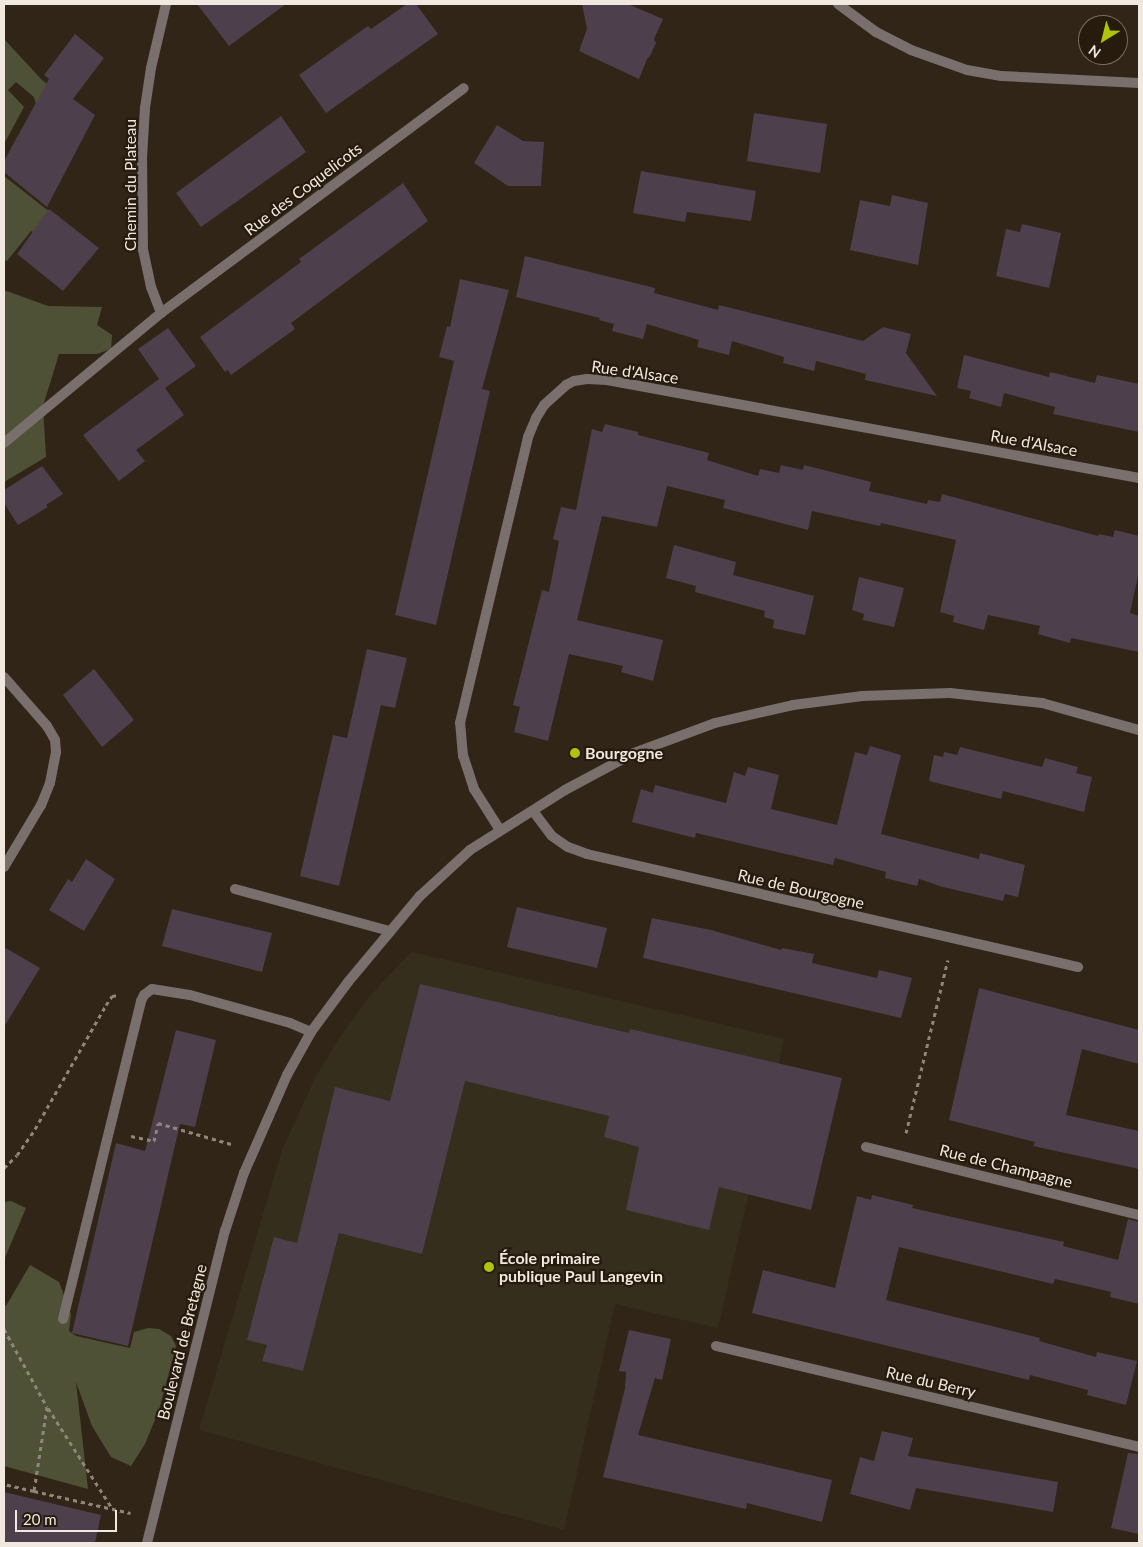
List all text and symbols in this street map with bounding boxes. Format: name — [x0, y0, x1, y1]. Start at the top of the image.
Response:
north arrow — [1078, 15, 1128, 65]
text: N — [1085, 42, 1104, 62]
street label: Chemin du Plateau — [120, 119, 140, 251]
street label: Rue des Coquelicots — [240, 139, 366, 239]
street label: Rue d'Alsace — [590, 356, 680, 388]
street label: Rue d'Alsace — [989, 426, 1079, 460]
place label: Bourgogne — [585, 743, 663, 763]
marker: Bourgogne — [569, 747, 581, 759]
street label: Rue de Bourgogne — [736, 865, 866, 913]
street label: Rue de Champagne — [938, 1140, 1074, 1192]
place label: École primaire publique Paul Langevin — [499, 1248, 663, 1286]
marker: École primaire publique Paul Langevin — [483, 1261, 495, 1273]
street label: Boulevard de Bretagne — [153, 1262, 211, 1422]
street label: Rue du Berry — [884, 1362, 978, 1402]
scale bar — [18, 1500, 120, 1532]
text: 20 m — [23, 1510, 57, 1528]

